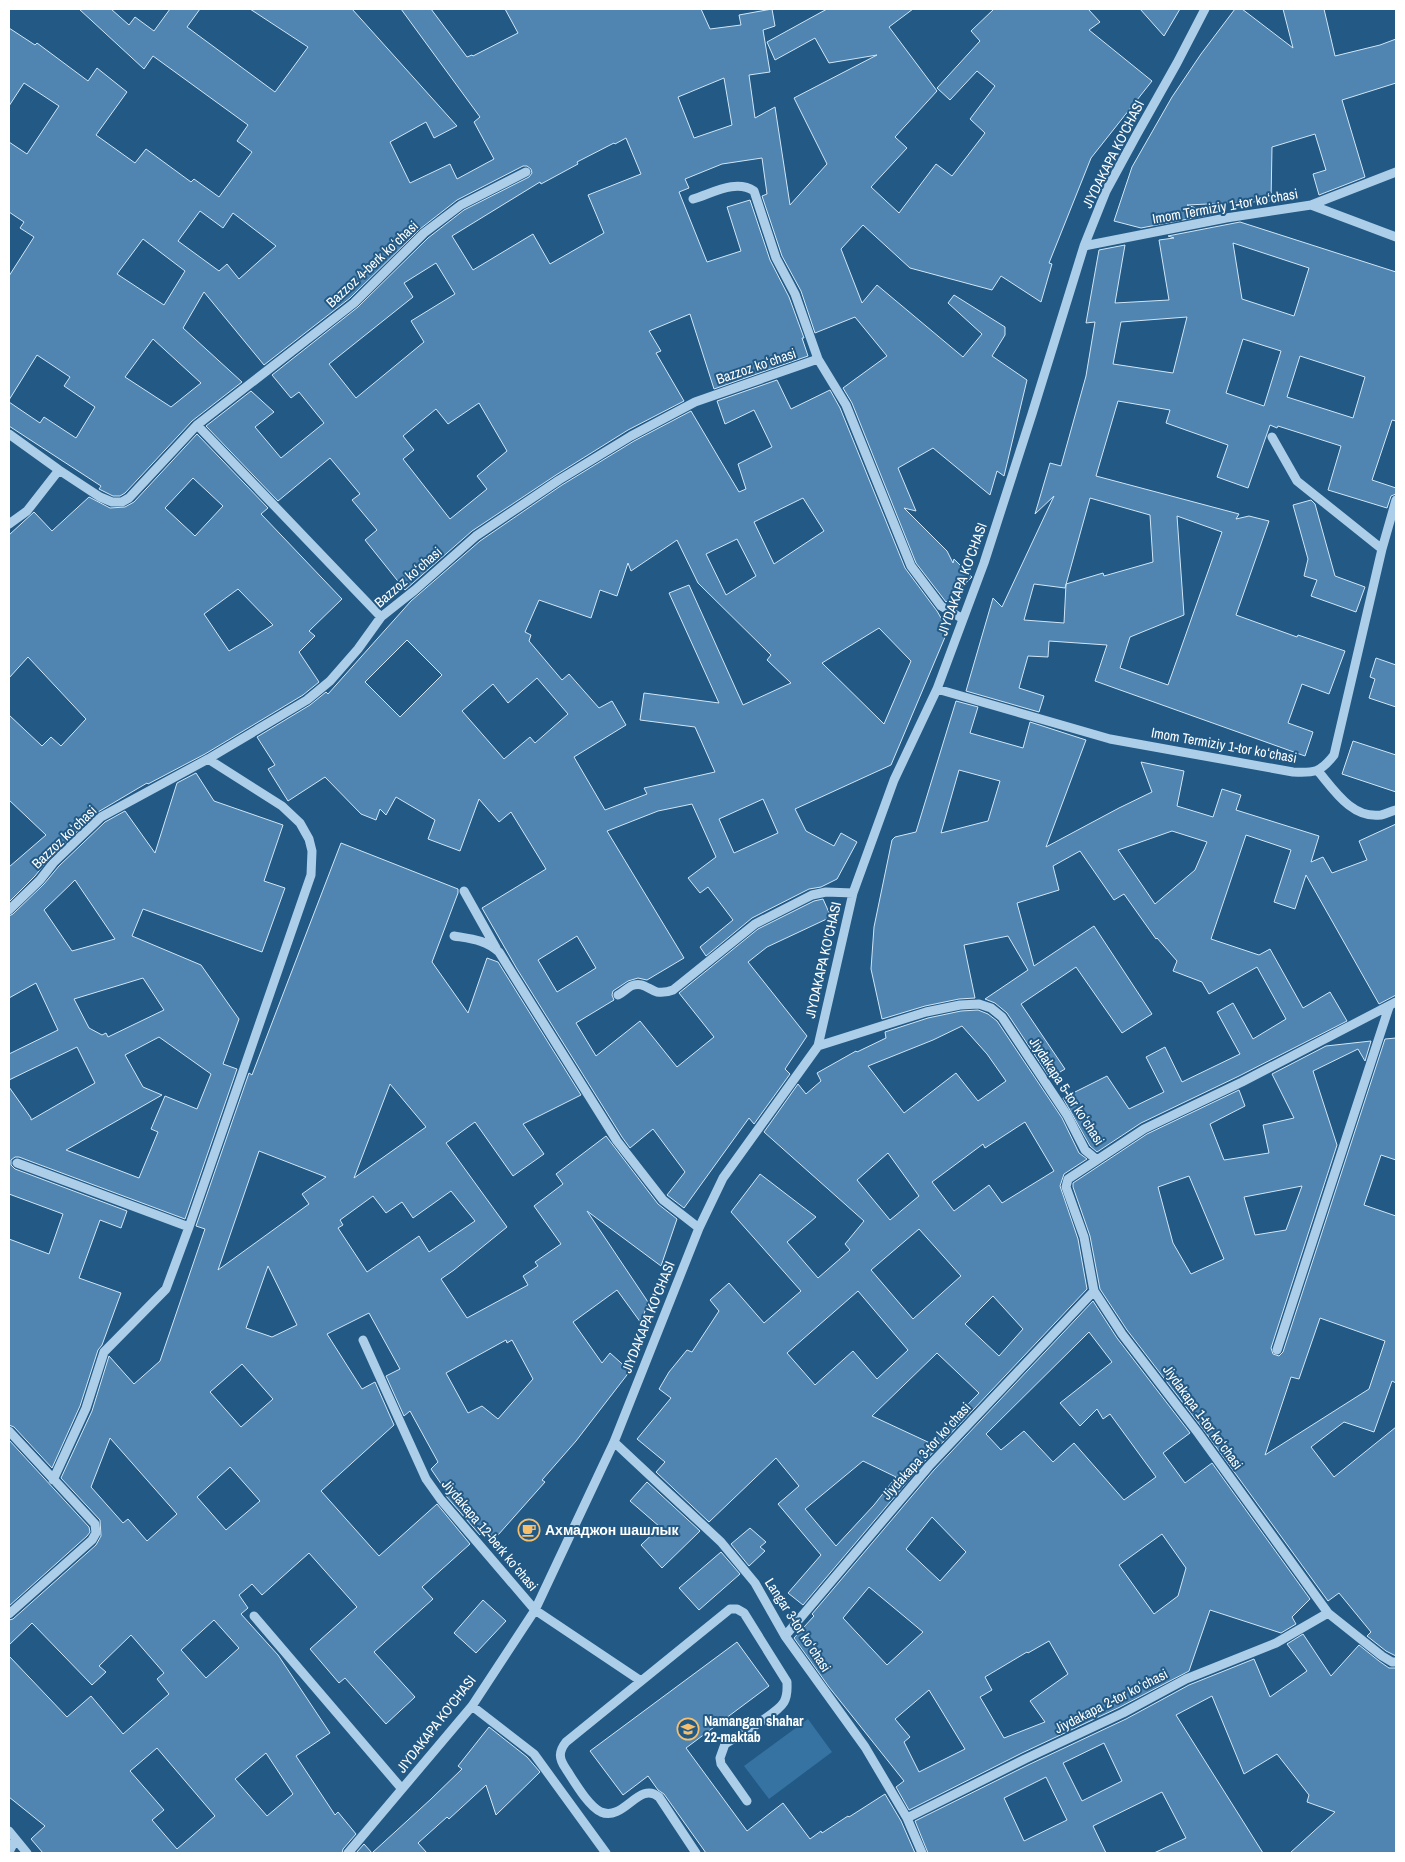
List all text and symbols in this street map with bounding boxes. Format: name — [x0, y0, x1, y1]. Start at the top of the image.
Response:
street label: JIYDAKAPA KO'CHASI — [1078, 97, 1148, 211]
street label: Imom Termiziy 1-tor koʻchasi — [1151, 184, 1299, 228]
street label: Bazzoz 4-berk koʻchasi — [322, 217, 422, 311]
street label: Bazzoz koʻchasi — [714, 344, 798, 388]
street label: JIYDAKAPA KO'CHASI — [933, 520, 991, 638]
street label: Bazzoz koʻchasi — [371, 543, 445, 611]
street label: Imom Termiziy 1-tor koʻchasi — [1150, 723, 1298, 767]
street label: Bazzoz koʻchasi — [28, 802, 100, 872]
street label: JIYDAKAPA KO'CHASI — [801, 900, 845, 1020]
street label: Jiydakapa 5-tor koʻchasi — [1025, 1034, 1109, 1148]
street label: JIYDAKAPA KO'CHASI — [617, 1259, 679, 1375]
street label: Jiydakapa 1-tor koʻchasi — [1159, 1361, 1247, 1473]
street label: Jiydakapa 3-tor koʻchasi — [877, 1399, 975, 1503]
street label: Jiydakapa 12-berk koʻchasi — [438, 1475, 542, 1595]
cafe icon: Ахмаджон шашлык — [517, 1518, 541, 1542]
place label: Ахмаджон шашлык — [545, 1521, 679, 1539]
street label: Langar 3-tor koʻchasi — [761, 1575, 835, 1675]
street label: Jiydakapa 2-tor koʻchasi — [1051, 1665, 1171, 1737]
street label: JIYDAKAPA KO'CHASI — [392, 1672, 480, 1776]
place label: Namangan shahar 22-maktab — [704, 1712, 804, 1746]
school or university icon: Namangan shahar 22-maktab — [676, 1717, 700, 1741]

